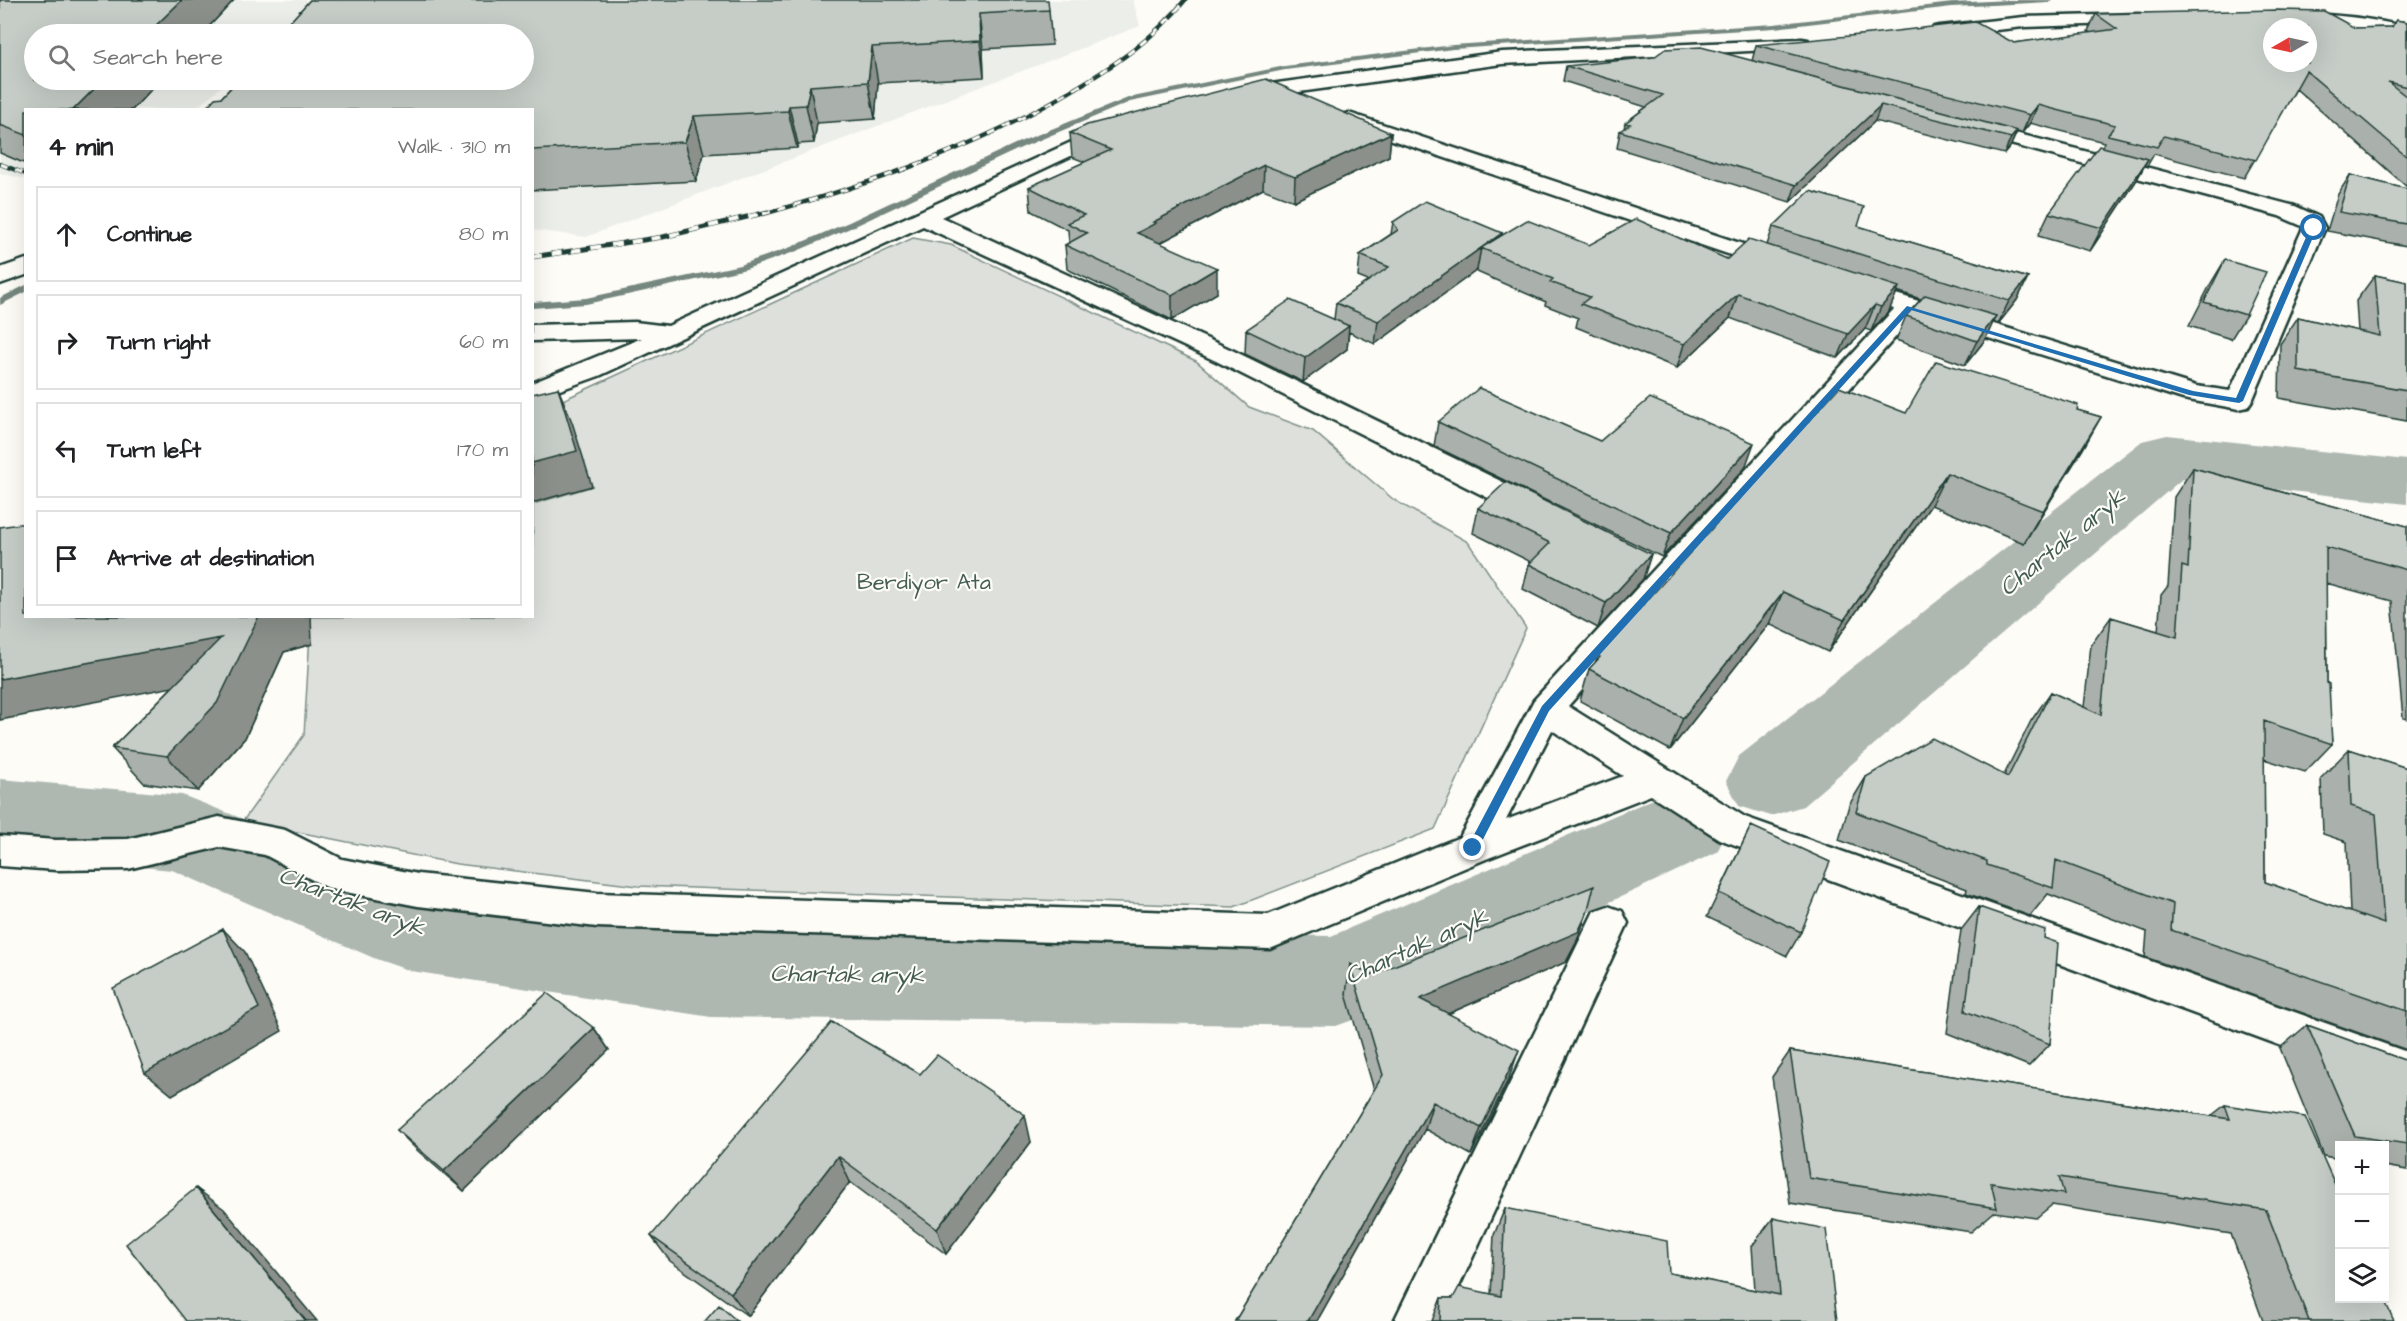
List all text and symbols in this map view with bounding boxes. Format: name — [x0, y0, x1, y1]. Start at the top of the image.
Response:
north arrow — [2263, 18, 2317, 72]
search box — [24, 24, 534, 90]
icon: search — [45, 41, 78, 74]
text: Search here — [93, 42, 223, 73]
text: 4 min — [48, 129, 113, 165]
text: Walk · 310 m — [398, 133, 510, 161]
route start — [2300, 214, 2326, 240]
icon: ahead — [50, 218, 83, 251]
text: Continue — [107, 219, 192, 250]
text: 80 m — [459, 220, 508, 248]
icon: right — [50, 326, 83, 359]
text: Turn right — [107, 327, 210, 358]
text: 60 m — [459, 328, 508, 356]
icon: left — [50, 434, 83, 467]
text: Turn left — [107, 435, 201, 466]
text: 170 m — [457, 436, 508, 464]
water label: Chartak aryk — [1992, 480, 2134, 604]
icon: arrive — [50, 542, 83, 575]
text: Arrive at destination — [107, 543, 314, 574]
park label: Berdiyor Ata — [857, 567, 991, 599]
route end — [1459, 834, 1485, 860]
water label: Chartak aryk — [274, 858, 431, 946]
water label: Chartak aryk — [1339, 900, 1495, 994]
water label: Chartak aryk — [770, 957, 926, 993]
map controls — [2335, 1141, 2389, 1303]
button: + — [2335, 1141, 2389, 1195]
button: − — [2335, 1195, 2389, 1249]
button: layers — [2335, 1249, 2389, 1303]

